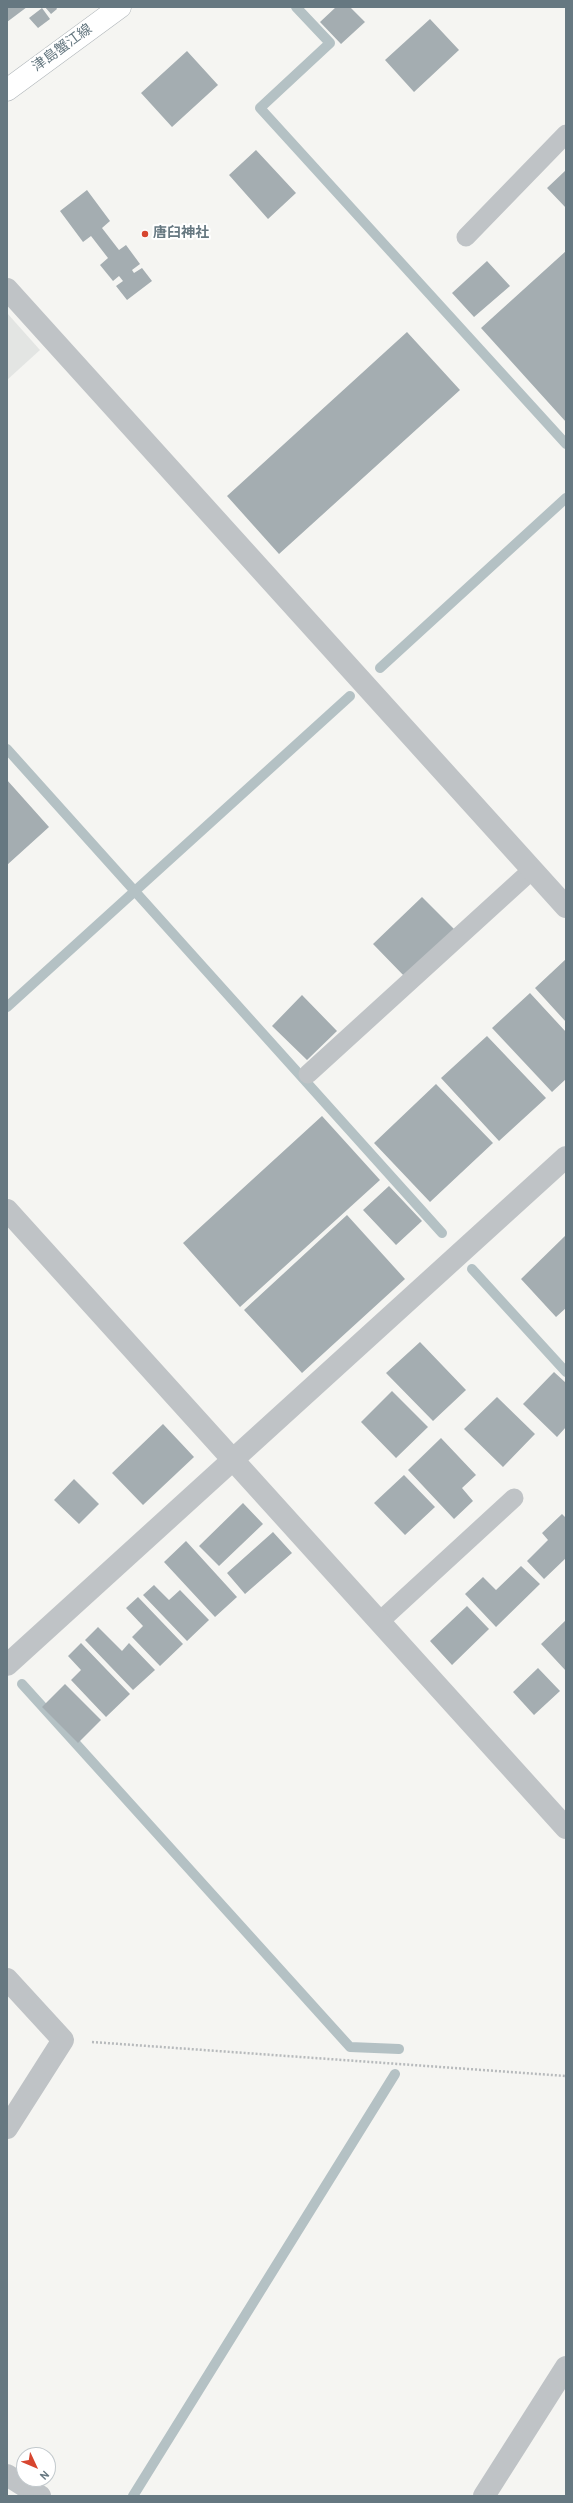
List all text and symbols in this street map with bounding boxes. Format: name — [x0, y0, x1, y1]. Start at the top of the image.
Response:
street label: 津島蟹江線 — [30, 22, 96, 76]
place label: 唐臼神社 — [153, 226, 209, 242]
marker: 唐臼神社 — [140, 229, 150, 239]
north arrow — [16, 2447, 56, 2487]
text: N — [36, 2467, 52, 2482]

